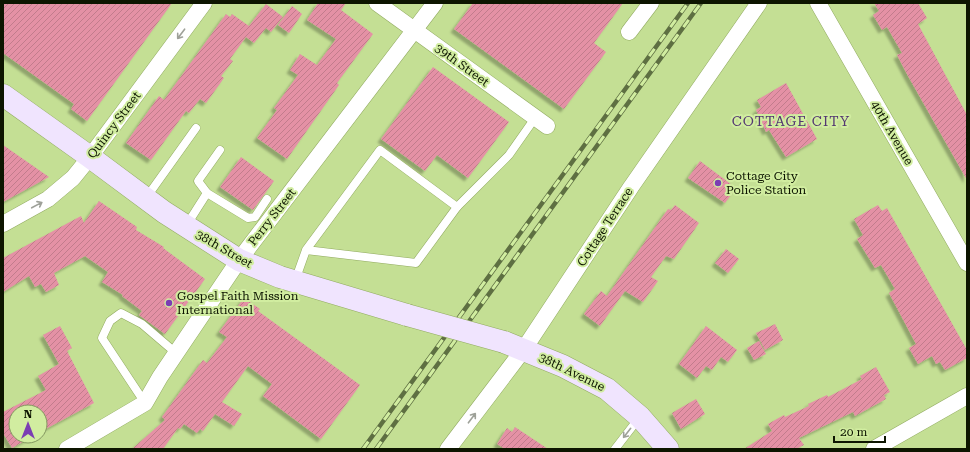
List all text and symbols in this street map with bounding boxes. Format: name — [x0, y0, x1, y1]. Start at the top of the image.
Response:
one-way arrow — [177, 29, 185, 40]
street label: 39th Street — [432, 41, 492, 90]
street label: Quincy Street — [84, 88, 144, 161]
street label: 40th Avenue — [868, 98, 916, 168]
district label: COTTAGE CITY — [732, 113, 850, 129]
place label: Cottage City Police Station — [726, 169, 807, 197]
marker: Cottage City Police Station — [713, 178, 723, 188]
street label: Perry Street — [245, 185, 299, 248]
street label: Cottage Terrace — [574, 185, 636, 269]
one-way arrow — [31, 201, 43, 208]
street label: 38th Street — [193, 227, 255, 271]
place label: Gospel Faith Mission International — [177, 289, 299, 317]
marker: Gospel Faith Mission International — [164, 298, 174, 308]
street label: 38th Avenue — [537, 350, 608, 394]
north arrow — [8, 404, 48, 444]
text: N — [24, 408, 33, 421]
one-way arrow — [468, 413, 476, 424]
scale bar — [834, 418, 885, 444]
text: 20 m — [840, 425, 867, 439]
one-way arrow — [623, 428, 632, 439]

